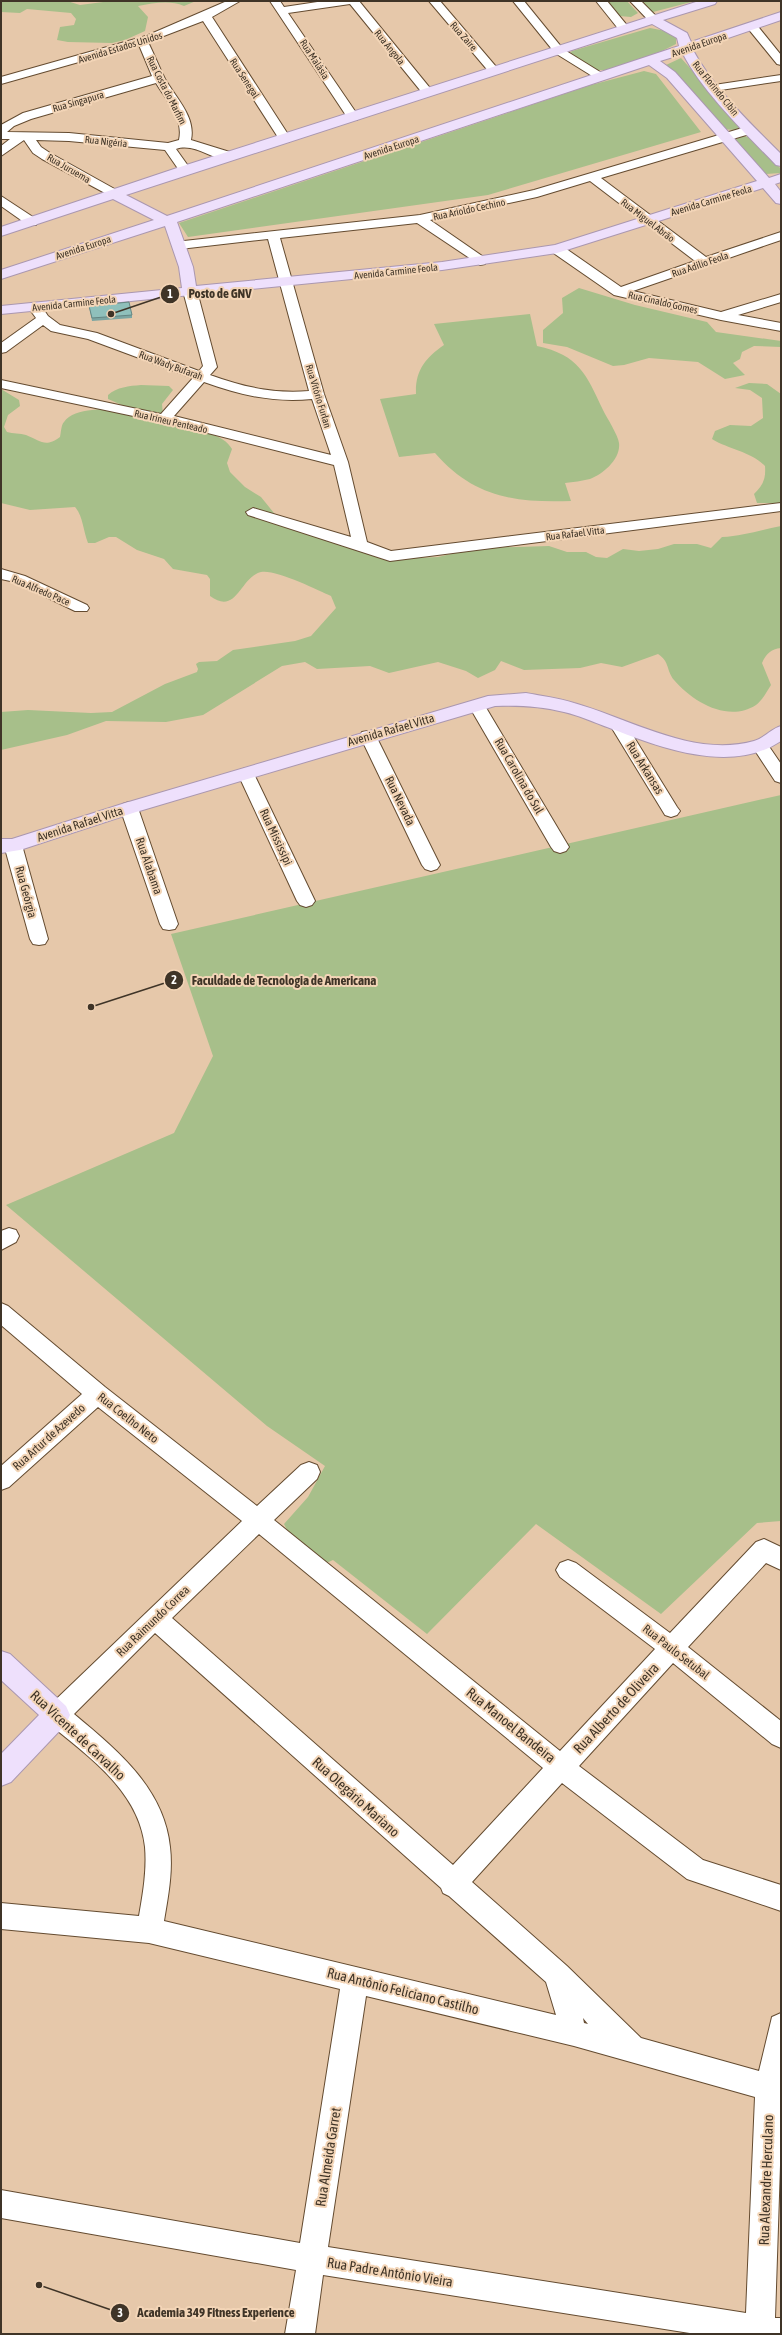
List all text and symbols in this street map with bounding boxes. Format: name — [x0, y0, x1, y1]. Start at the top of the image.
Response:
street label: Rua Zaire — [448, 20, 479, 53]
street label: Rua Angola — [372, 28, 407, 67]
street label: Avenida Estados Unidos — [77, 29, 164, 65]
street label: Avenida Europa — [670, 30, 728, 59]
street label: Rua Malásia — [298, 37, 332, 81]
street label: Rua Costa do Marfim — [145, 54, 188, 126]
street label: Rua Senegal — [228, 56, 262, 101]
street label: Rua Florindo Cibin — [690, 59, 741, 118]
street label: Rua Singapura — [51, 89, 105, 114]
street label: Avenida Europa — [362, 133, 421, 162]
street label: Rua Nigéria — [84, 134, 128, 149]
street label: Rua Juruema — [45, 152, 93, 185]
street label: Avenida Carmine Feola — [669, 183, 753, 218]
street label: Rua Arioldo Cechino — [432, 196, 506, 223]
street label: Rua Miguel Abrão — [619, 197, 677, 244]
street label: Avenida Europa — [54, 233, 113, 262]
street label: Rua Adílio Feola — [670, 250, 730, 279]
street label: Avenida Carmine Feola — [354, 262, 439, 281]
callout: Posto de GNV — [160, 281, 260, 306]
text: Posto de GNV — [188, 286, 252, 301]
text: 1 — [167, 287, 173, 301]
street label: Rua Cinaldo Gomes — [627, 289, 699, 316]
street label: Avenida Carmine Feola — [32, 294, 117, 313]
street label: Rua Wady Bufarah — [138, 349, 204, 382]
street label: Rua Vitório Furlan — [304, 363, 333, 429]
street label: Rua Irineu Penteado — [133, 408, 209, 435]
street label: Rua Rafael Vitta — [545, 524, 605, 543]
street label: Rua Alfredo Pace — [10, 573, 72, 608]
street label: Avenida Rafael Vitta — [346, 711, 436, 749]
street label: Rua Carolina do Sul — [492, 736, 547, 817]
street label: Rua Arkansas — [623, 739, 667, 797]
street label: Rua Nevada — [382, 774, 418, 828]
street label: Avenida Rafael Vitta — [35, 804, 125, 844]
street label: Rua Mississipi — [257, 807, 295, 867]
street label: Rua Alabama — [133, 836, 165, 896]
street label: Rua Geórgia — [12, 865, 40, 919]
callout: Faculdade de Tecnologia de Americana — [164, 968, 385, 993]
text: 2 — [171, 973, 177, 987]
text: Faculdade de Tecnologia de Americana — [192, 973, 376, 988]
street label: Rua Coelho Neto — [95, 1390, 161, 1446]
street label: Rua Artur de Azevedo — [10, 1401, 88, 1473]
street label: Rua Raimundo Correa — [114, 1583, 192, 1659]
street label: Rua Paulo Setubal — [640, 1622, 713, 1683]
street label: Rua Alberto de Oliveira — [570, 1659, 662, 1757]
street label: Rua Manoel Bandeira — [463, 1684, 559, 1766]
street label: Rua Vicente de Carvalho — [27, 1687, 129, 1783]
street label: Rua Olegário Mariano — [309, 1754, 403, 1840]
street label: Rua Antônio Feliciano Castilho — [326, 1964, 480, 2018]
street label: Rua Almeida Garret — [312, 2106, 344, 2208]
street label: Rua Alexandre Herculano — [756, 2114, 776, 2246]
street label: Rua Padre Antônio Vieira — [326, 2254, 454, 2290]
callout: Academia 349 Fitness Experience — [110, 2300, 303, 2325]
text: Academia 349 Fitness Experience — [136, 2305, 295, 2320]
text: 3 — [117, 2306, 123, 2320]

